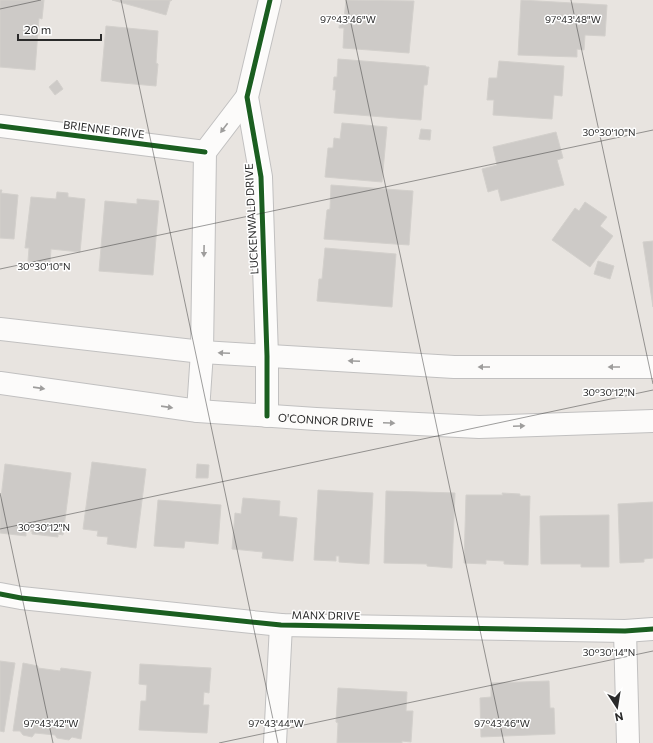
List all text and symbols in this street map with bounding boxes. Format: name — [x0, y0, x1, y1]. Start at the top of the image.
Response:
text: 97°43'46"W — [320, 13, 376, 25]
text: 97°43'48"W — [545, 13, 601, 25]
scale bar — [18, 16, 101, 42]
text: 20 m — [24, 22, 51, 36]
street label: BRIENNE DRIVE — [63, 118, 145, 140]
one-way arrow — [220, 122, 228, 133]
text: 30°30'10"N — [582, 126, 636, 138]
street label: LUCKENWALD DRIVE — [242, 163, 260, 275]
one-way arrow — [201, 245, 207, 258]
text: 30°30'10"N — [17, 260, 71, 272]
one-way arrow — [218, 350, 230, 357]
one-way arrow — [348, 357, 360, 364]
one-way arrow — [477, 364, 490, 370]
one-way arrow — [607, 364, 620, 370]
one-way arrow — [33, 385, 45, 391]
text: 30°30'12"N — [583, 386, 635, 398]
one-way arrow — [161, 404, 173, 410]
street label: O'CONNOR DRIVE — [278, 410, 374, 428]
one-way arrow — [383, 419, 395, 426]
one-way arrow — [513, 423, 526, 429]
text: 30°30'12"N — [18, 521, 70, 533]
street label: MANX DRIVE — [292, 608, 360, 622]
text: 30°30'14"N — [583, 646, 635, 658]
north arrow — [597, 687, 637, 727]
text: N — [614, 710, 625, 724]
text: 97°43'42"W — [23, 717, 79, 729]
text: 97°43'44"W — [248, 717, 304, 729]
text: 97°43'46"W — [474, 717, 530, 729]

